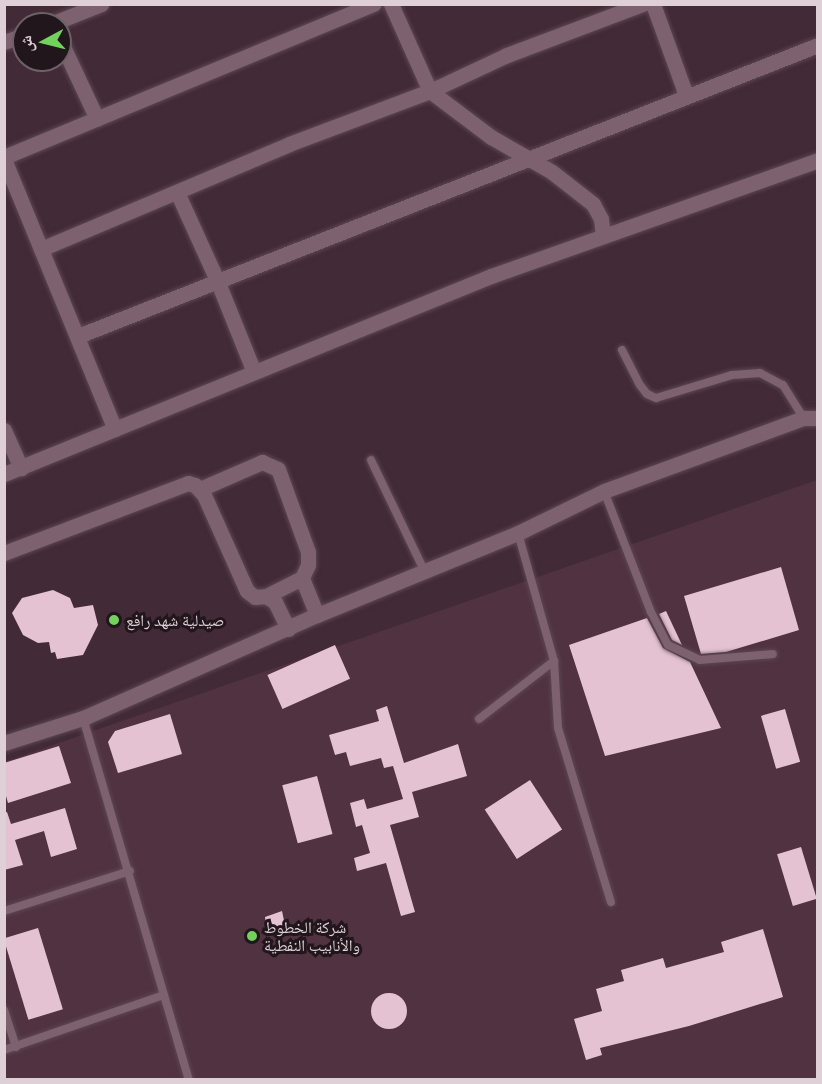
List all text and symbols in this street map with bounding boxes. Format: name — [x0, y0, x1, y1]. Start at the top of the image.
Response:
north arrow — [12, 12, 72, 72]
text: ش — [15, 34, 37, 54]
place label: صيدلية شهد رافع — [126, 610, 224, 630]
marker: صيدلية شهد رافع — [107, 613, 121, 627]
place label: شركة الخطوط والأنابيب النفطية — [264, 917, 360, 955]
marker: شركة الخطوط والأنابيب النفطية — [245, 929, 259, 943]

